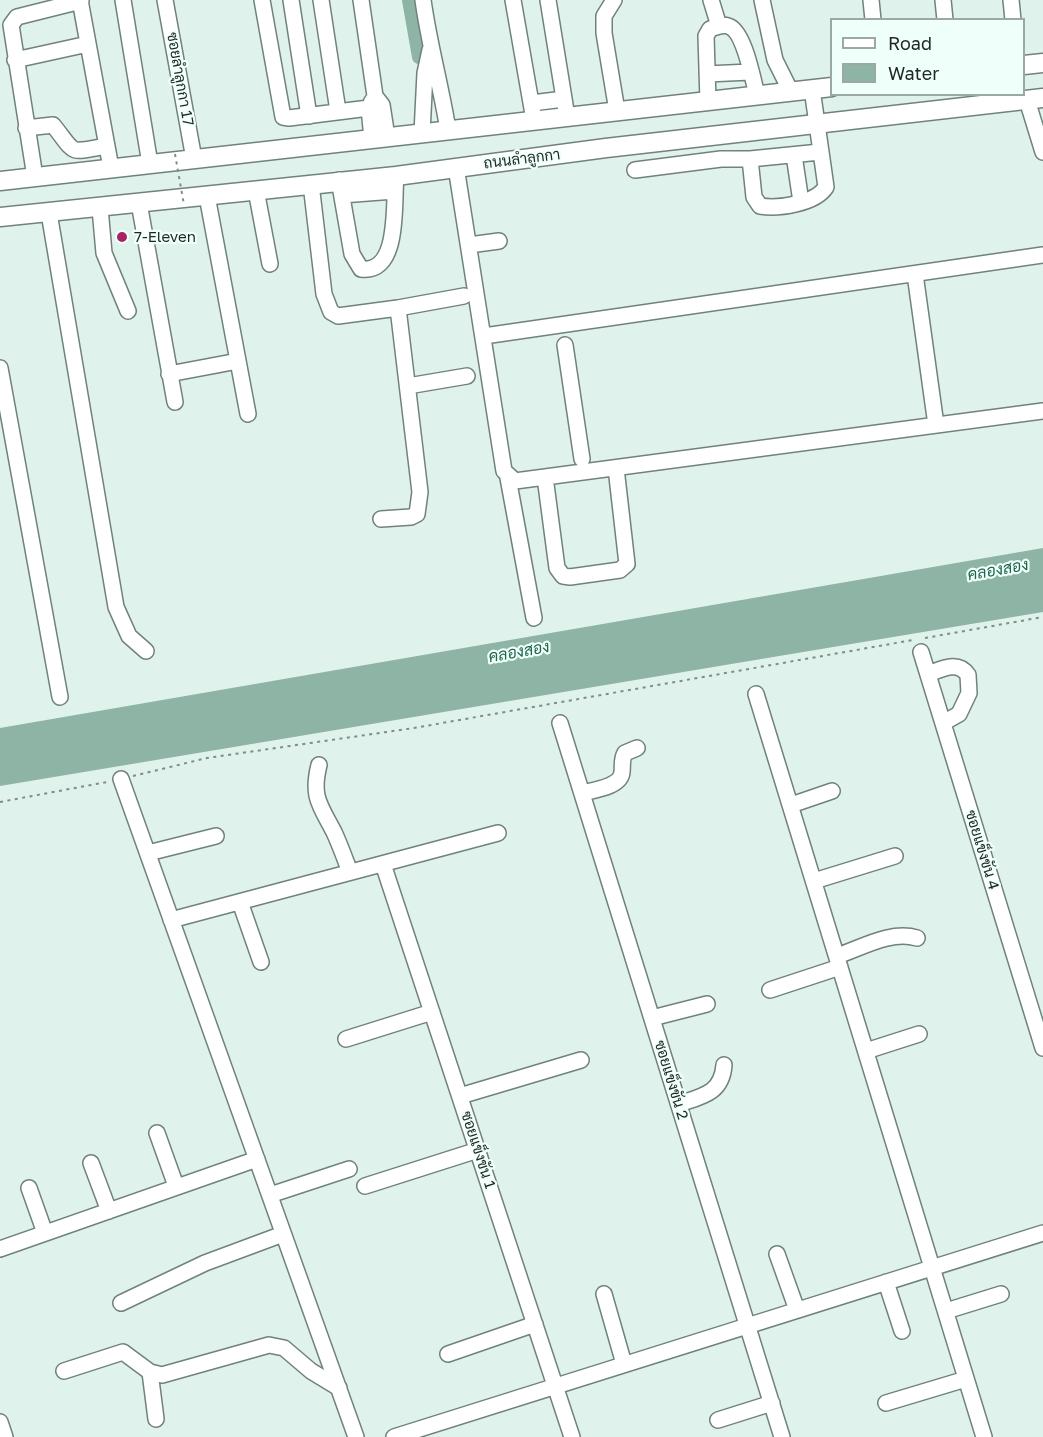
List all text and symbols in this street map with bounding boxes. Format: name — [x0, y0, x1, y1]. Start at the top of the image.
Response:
legend — [830, 18, 1025, 96]
street label: ซอยลำลูกกา 17 — [163, 31, 197, 127]
text: Road — [888, 32, 932, 54]
text: Water — [888, 62, 939, 84]
street label: ถนนลำลูกกา — [483, 145, 561, 173]
place label: 7-Eleven — [134, 228, 196, 246]
marker: 7-Eleven — [115, 230, 129, 244]
water label: คลองสอง — [966, 555, 1030, 585]
water label: คลองสอง — [487, 637, 551, 667]
street label: ซอยแข็งขัน 4 — [961, 808, 1003, 892]
street label: ซอยแข็งขัน 2 — [650, 1038, 692, 1122]
street label: ซอยแข็งขัน 1 — [457, 1109, 499, 1191]

